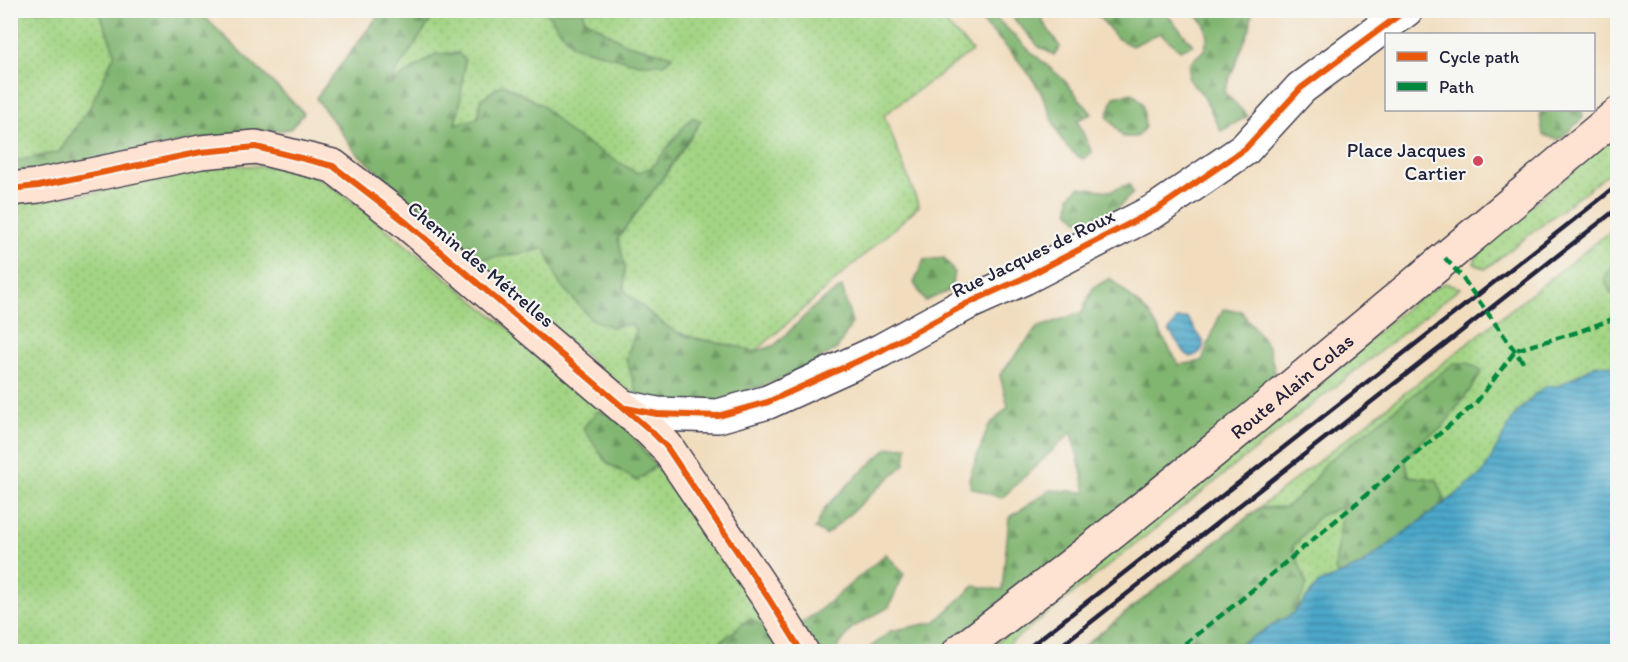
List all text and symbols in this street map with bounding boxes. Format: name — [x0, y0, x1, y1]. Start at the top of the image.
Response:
legend — [1385, 33, 1595, 111]
text: Cycle path — [1439, 46, 1520, 68]
text: Path — [1439, 76, 1474, 98]
place label: Place Jacques Cartier — [1347, 138, 1466, 185]
marker: Place Jacques Cartier — [1471, 154, 1485, 168]
street label: Chemin des Métrelles — [403, 196, 559, 332]
street label: Rue Jacques de Roux — [948, 203, 1119, 303]
street label: Route Alain Colas — [1225, 328, 1358, 444]

